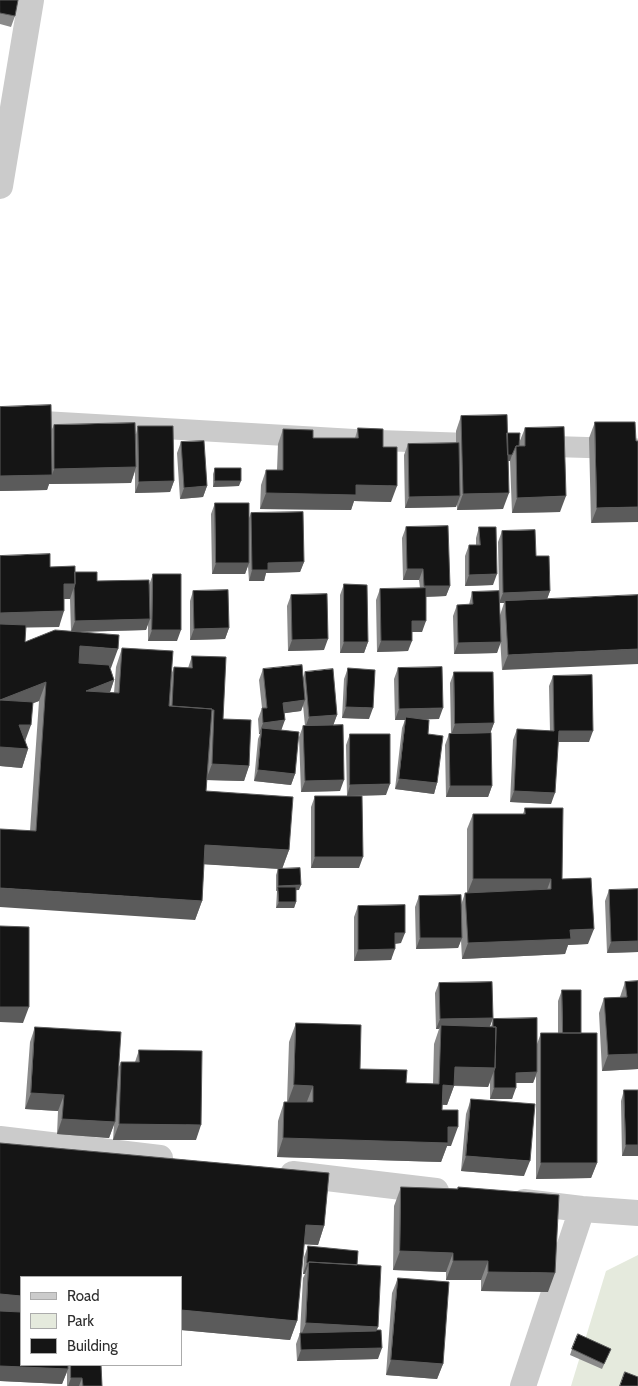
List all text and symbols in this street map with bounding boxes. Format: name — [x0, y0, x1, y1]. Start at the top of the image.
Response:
legend — [20, 1276, 182, 1366]
text: Road — [67, 1287, 100, 1305]
text: Park — [67, 1312, 94, 1330]
text: Building — [67, 1337, 118, 1355]

